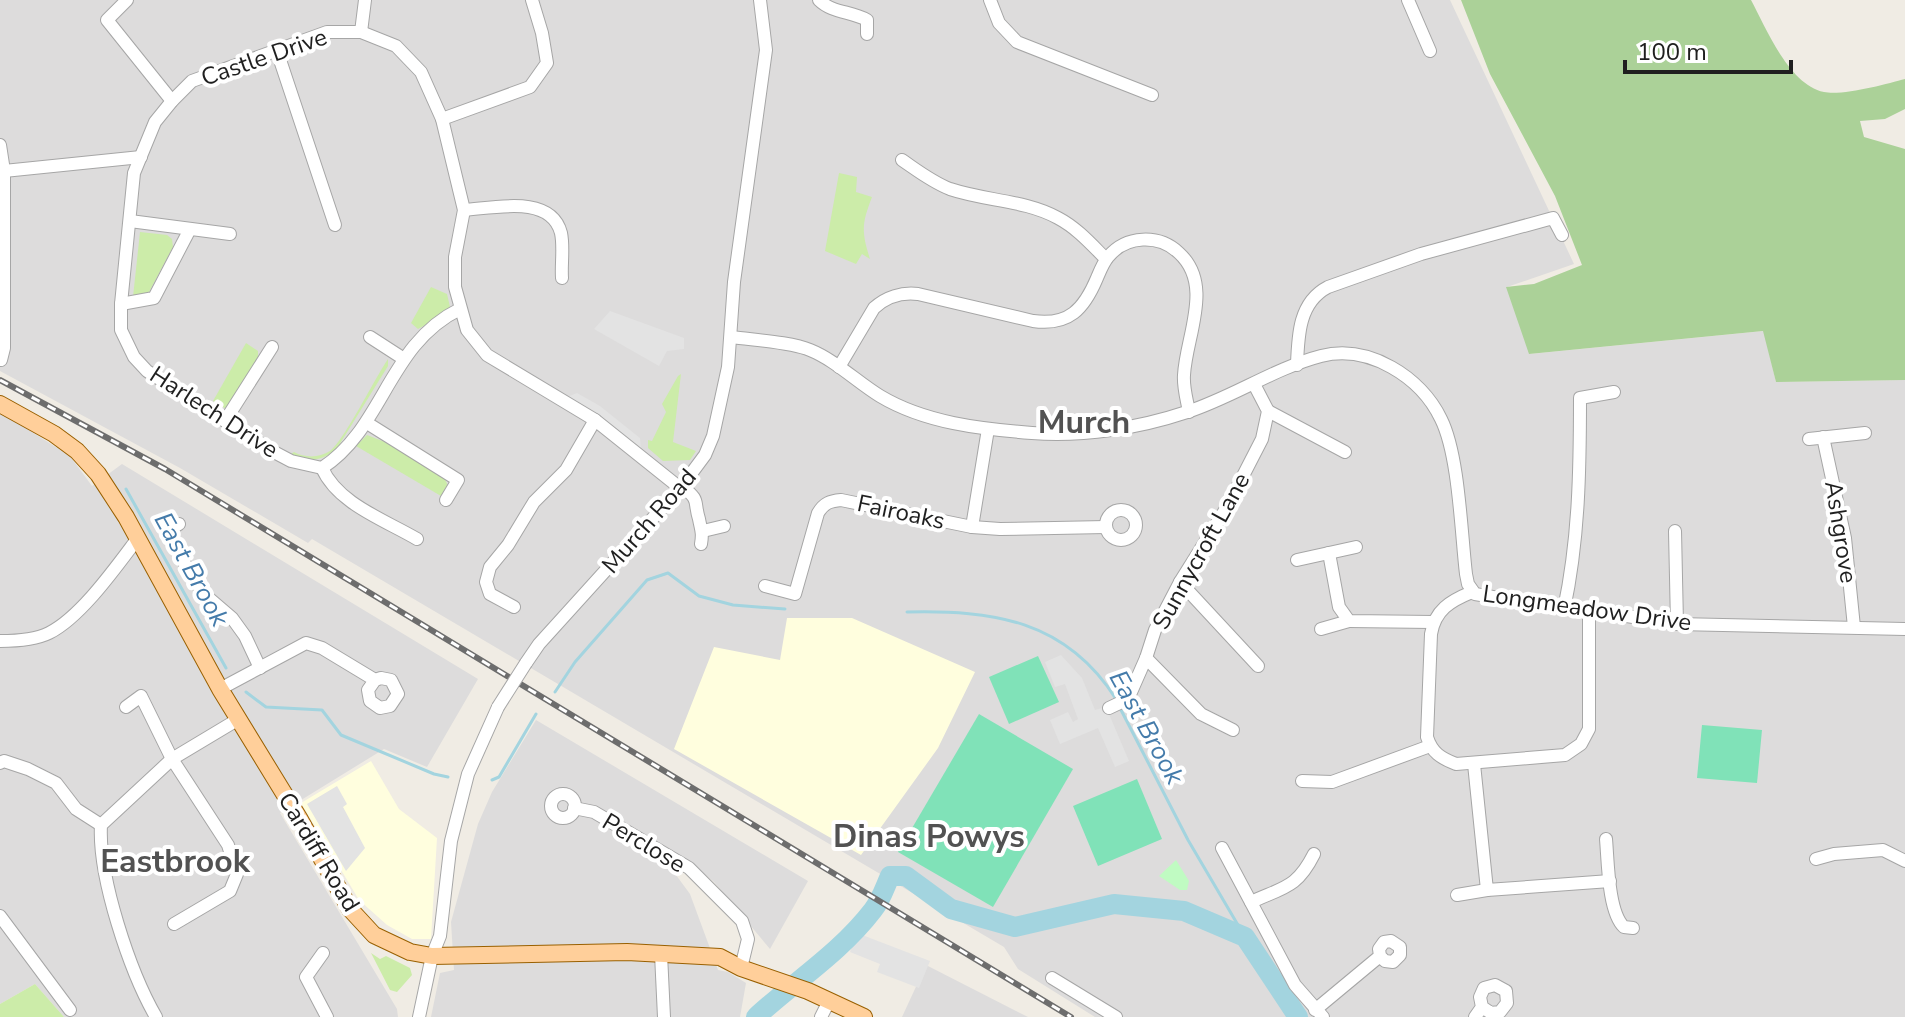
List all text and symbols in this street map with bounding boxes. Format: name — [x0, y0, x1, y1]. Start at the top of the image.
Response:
street label: Castle Drive — [197, 21, 331, 93]
scale bar — [1625, 24, 1791, 74]
text: 100 m — [1637, 36, 1707, 68]
street label: Harlech Drive — [144, 359, 284, 465]
district label: Murch — [1038, 401, 1130, 444]
street label: Murch Road — [595, 462, 703, 580]
street label: Sunnycroft Lane — [1145, 467, 1257, 635]
street label: Ashgrove — [1817, 479, 1865, 585]
street label: Fairoaks — [854, 487, 948, 537]
water label: East Brook — [146, 506, 238, 633]
street label: Longmeadow Drive — [1481, 578, 1693, 638]
water label: East Brook — [1101, 664, 1193, 791]
street label: Cardiff Road — [271, 786, 367, 918]
street label: Perclose — [596, 806, 692, 880]
district label: Dinas Powys — [833, 815, 1025, 858]
district label: Eastbrook — [100, 840, 251, 883]

